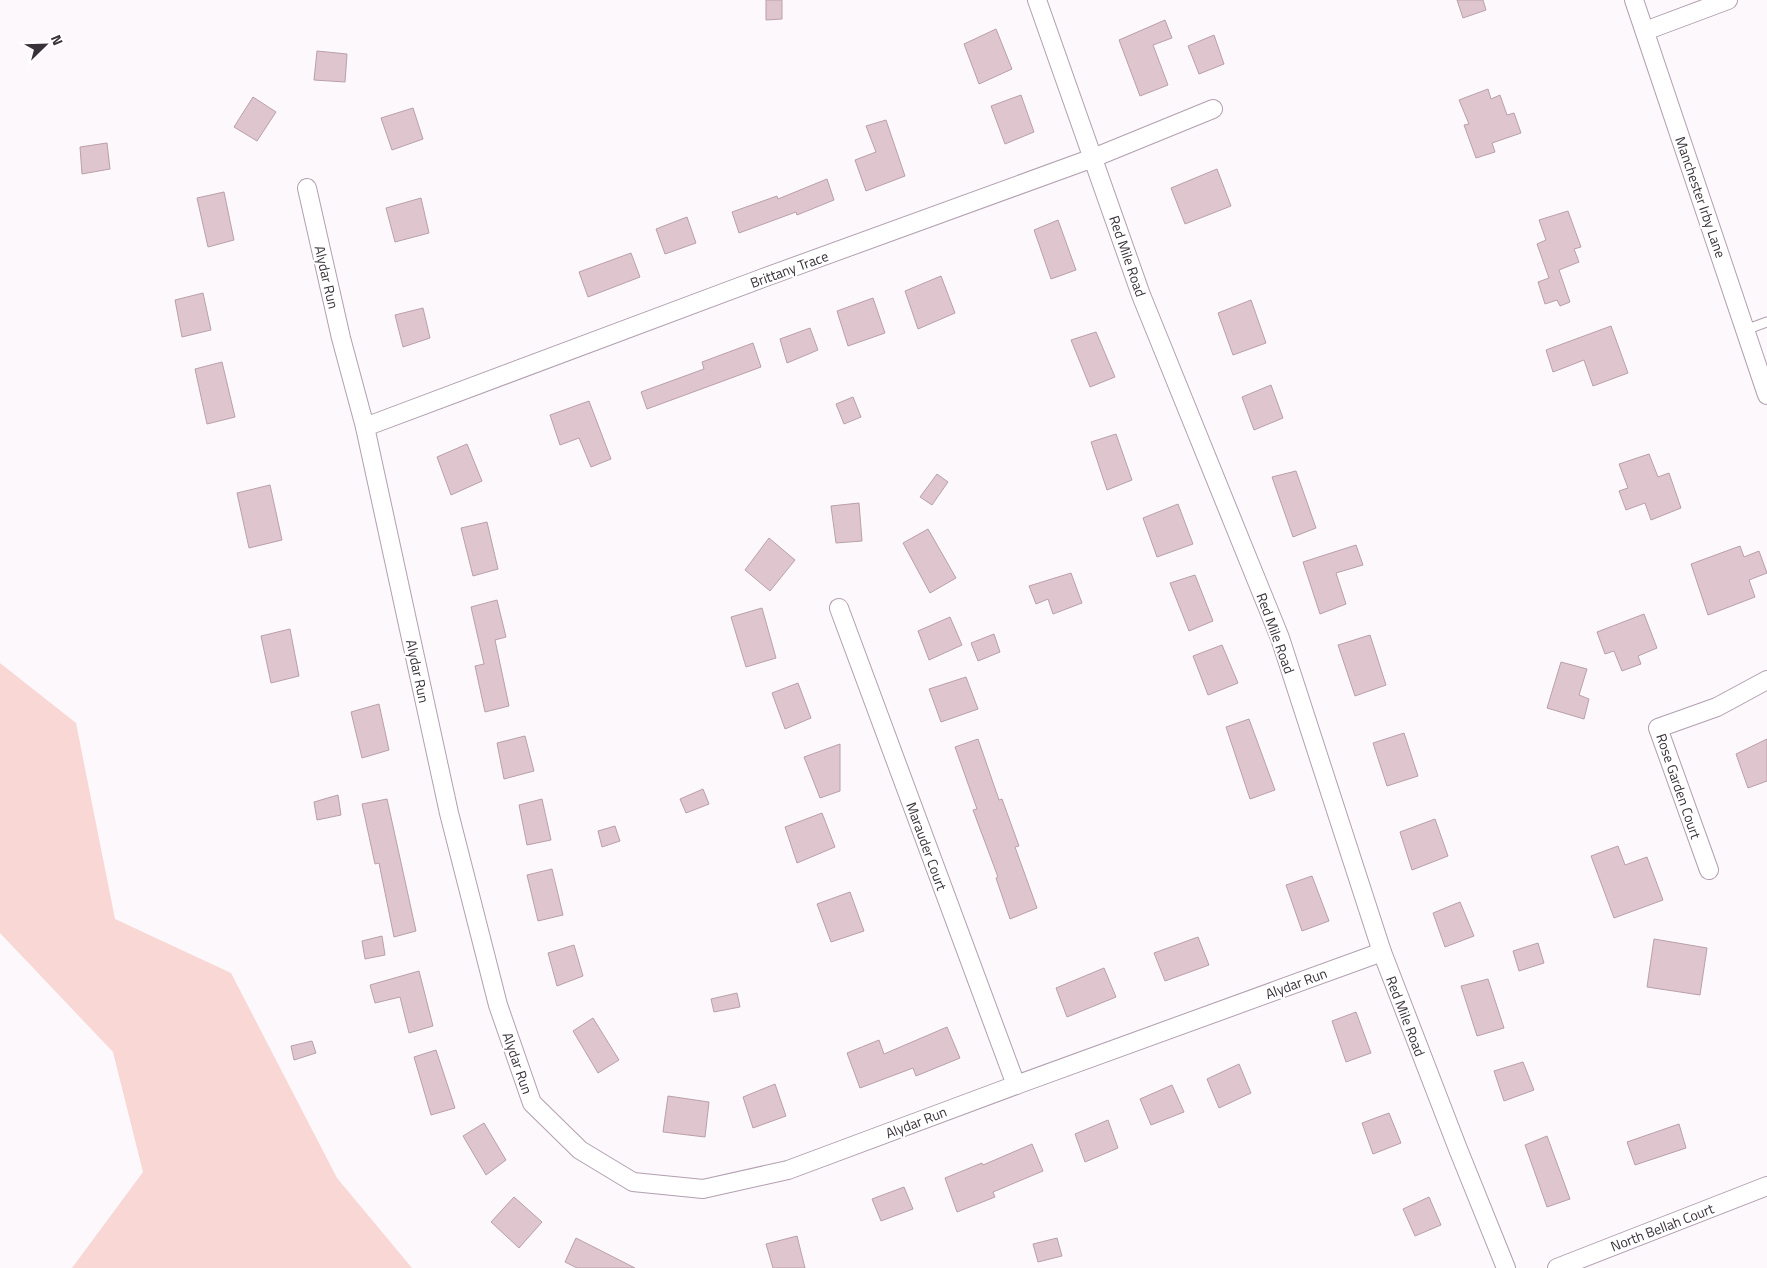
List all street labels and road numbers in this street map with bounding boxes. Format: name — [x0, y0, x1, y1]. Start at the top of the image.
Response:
street label: Manchester Irby Lane — [1670, 134, 1732, 260]
street label: Red Mile Road — [1104, 213, 1152, 299]
street label: Alydar Run — [310, 243, 344, 311]
street label: Brittany Trace — [747, 245, 831, 293]
street label: Red Mile Road — [1252, 590, 1300, 676]
street label: Alydar Run — [401, 637, 435, 705]
street label: Rose Garden Court — [1651, 731, 1707, 841]
street label: Marauder Court — [901, 799, 953, 893]
street label: Alydar Run — [1262, 962, 1330, 1004]
street label: Red Mile Road — [1381, 973, 1431, 1059]
street label: Alydar Run — [498, 1029, 538, 1097]
street label: Alydar Run — [882, 1101, 950, 1143]
street label: North Bellah Court — [1607, 1198, 1717, 1256]

